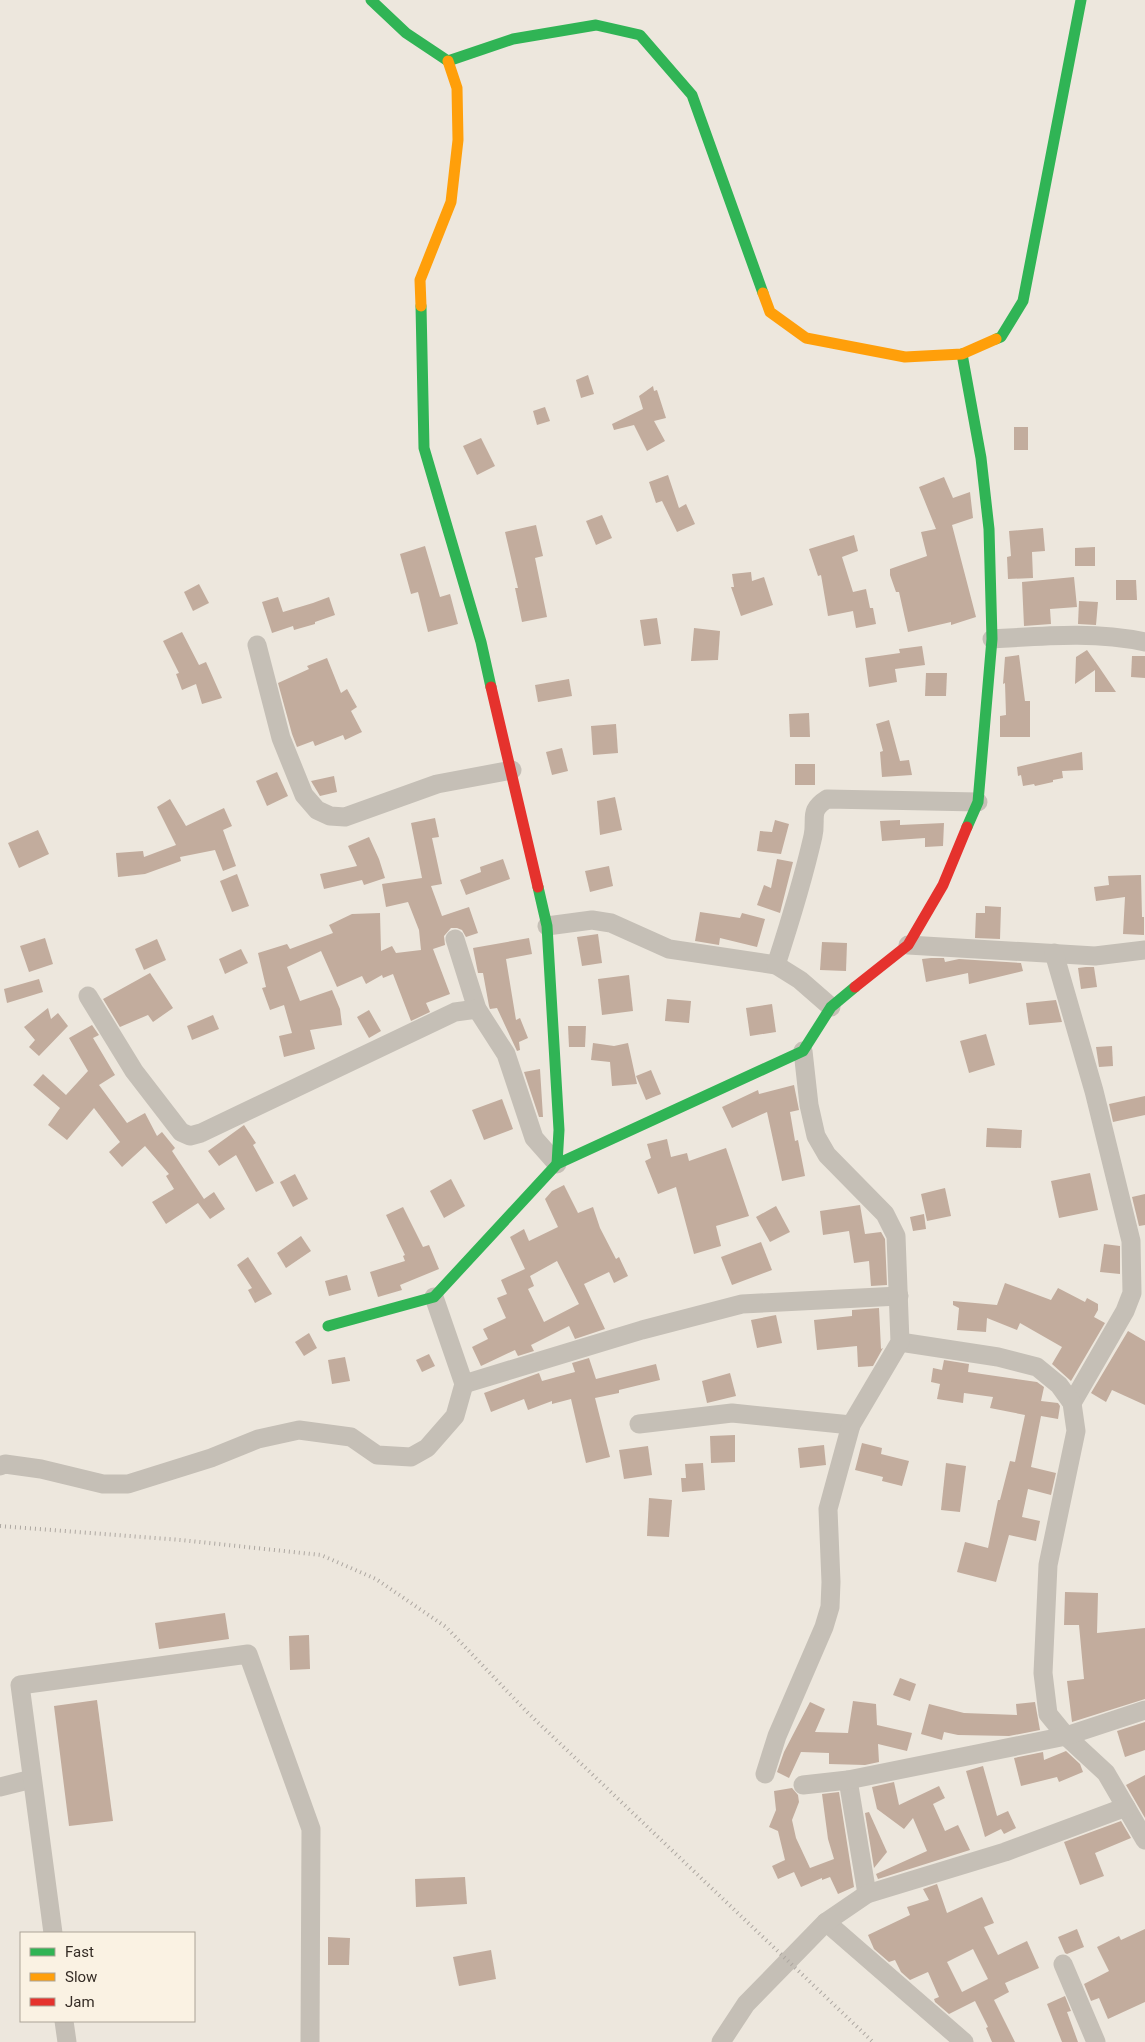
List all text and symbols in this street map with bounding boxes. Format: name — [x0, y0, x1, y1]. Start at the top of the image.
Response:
legend — [20, 1932, 195, 2022]
text: Fast — [65, 1943, 94, 1961]
text: Slow — [65, 1968, 97, 1986]
text: Jam — [65, 1993, 95, 2011]

